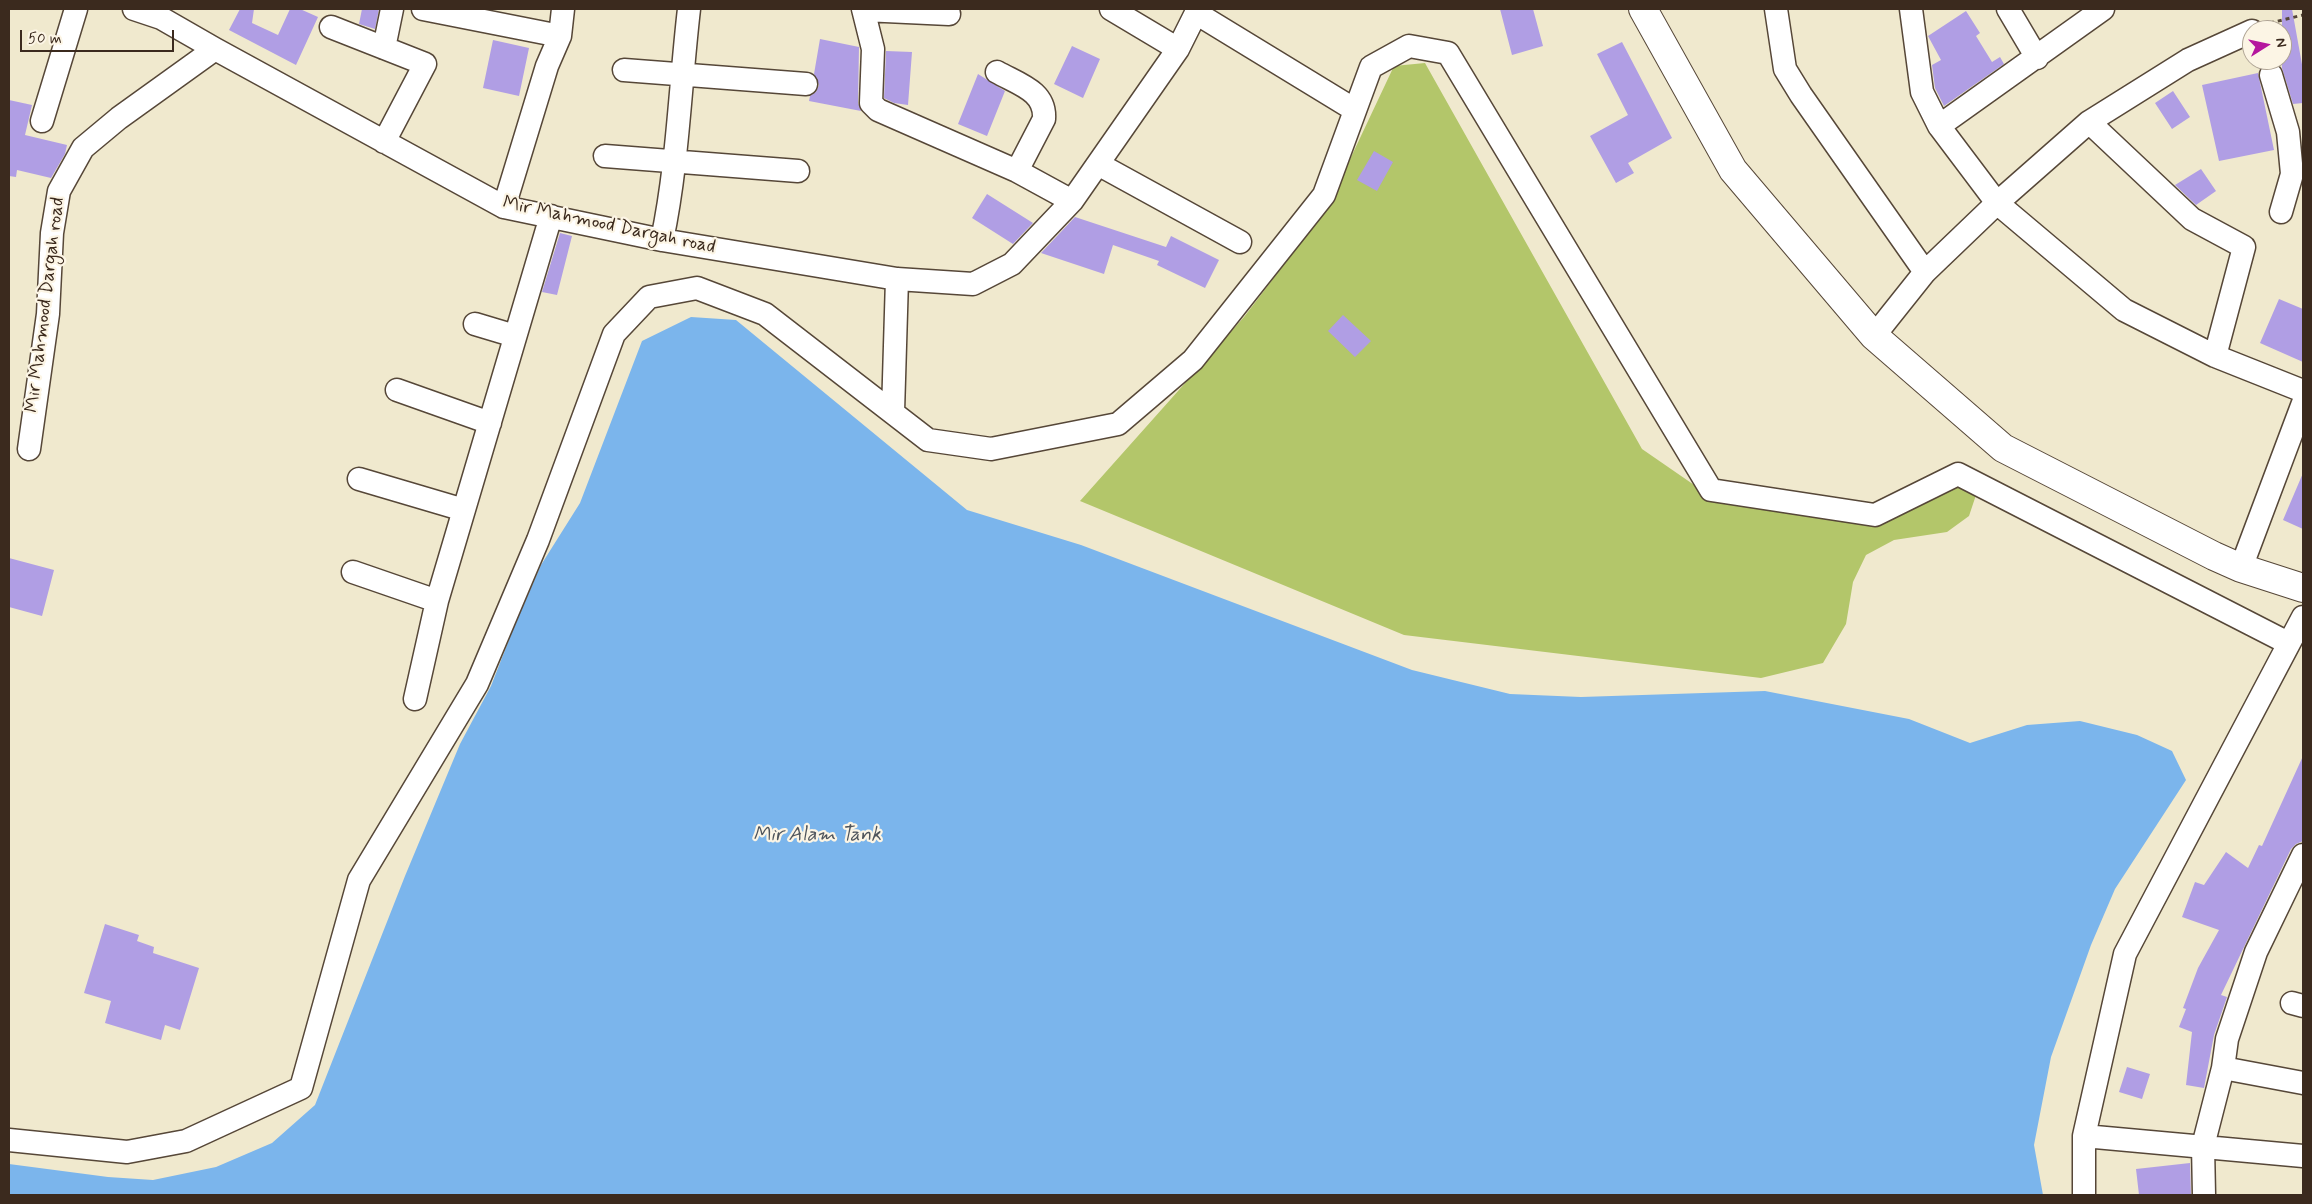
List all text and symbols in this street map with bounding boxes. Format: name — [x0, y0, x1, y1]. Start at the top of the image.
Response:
scale bar — [22, 20, 176, 52]
north arrow — [2242, 20, 2292, 70]
text: 50 m — [28, 29, 62, 49]
text: N — [2271, 36, 2290, 49]
street label: Mir Mahmood Dargah road — [501, 192, 717, 260]
street label: Mir Mahmood Dargah road — [21, 196, 71, 414]
water label: Mir Alam Tank — [753, 824, 881, 848]

